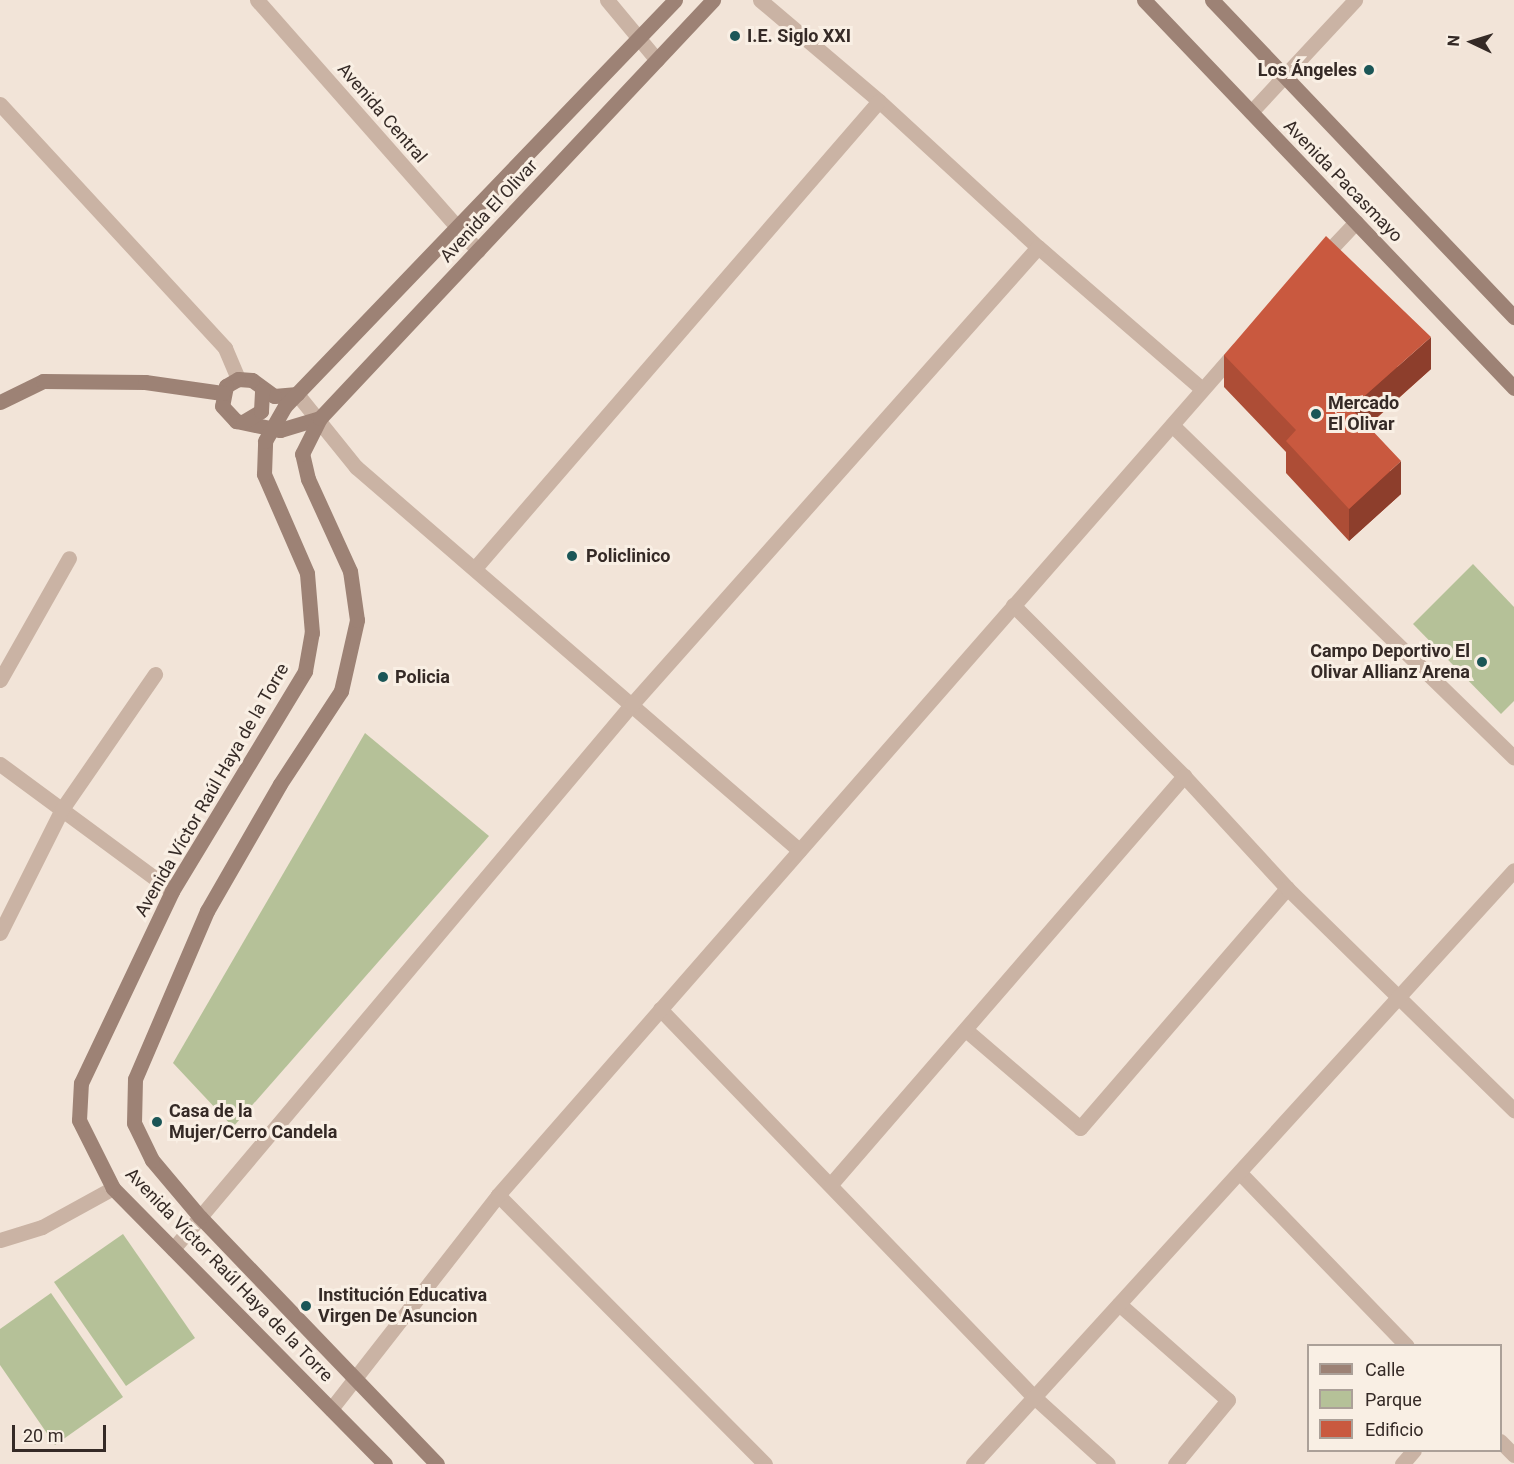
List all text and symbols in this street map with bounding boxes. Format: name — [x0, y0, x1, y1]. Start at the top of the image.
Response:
north arrow — [1442, 12, 1502, 72]
place label: I.E. Siglo XXI — [747, 25, 851, 47]
marker: I.E. Siglo XXI — [728, 29, 742, 43]
text: N — [1444, 34, 1463, 47]
street label: Avenida Central — [333, 59, 431, 167]
place label: Los Ángeles — [1258, 59, 1357, 81]
marker: Los Ángeles — [1362, 63, 1376, 77]
street label: Avenida Pacasmayo — [1279, 115, 1407, 247]
street label: Avenida El Olivar — [436, 155, 542, 267]
place label: Mercado El Olivar — [1328, 393, 1399, 436]
marker: Mercado El Olivar — [1309, 407, 1323, 421]
place label: Policlinico — [586, 545, 670, 567]
marker: Policlinico — [563, 547, 581, 565]
place label: Campo Deportivo El Olivar Allianz Arena — [1310, 641, 1470, 684]
marker: Campo Deportivo El Olivar Allianz Arena — [1475, 655, 1489, 669]
street label: Avenida Víctor Raúl Haya de la Torre — [130, 659, 294, 921]
place label: Policia — [395, 666, 450, 688]
marker: Policia — [376, 670, 390, 684]
place label: Casa de la Mujer/Cerro Candela — [169, 1101, 337, 1144]
marker: Casa de la Mujer/Cerro Candela — [150, 1115, 164, 1129]
street label: Avenida Víctor Raúl Haya de la Torre — [121, 1163, 337, 1387]
place label: Institución Educativa Virgen De Asuncion — [318, 1285, 487, 1328]
marker: Institución Educativa Virgen De Asuncion — [299, 1299, 313, 1313]
legend — [1307, 1344, 1502, 1452]
text: Calle — [1365, 1359, 1405, 1380]
text: Parque — [1365, 1389, 1422, 1410]
scale bar — [15, 1413, 110, 1451]
text: Edificio — [1365, 1419, 1424, 1440]
text: 20 m — [23, 1425, 63, 1446]

